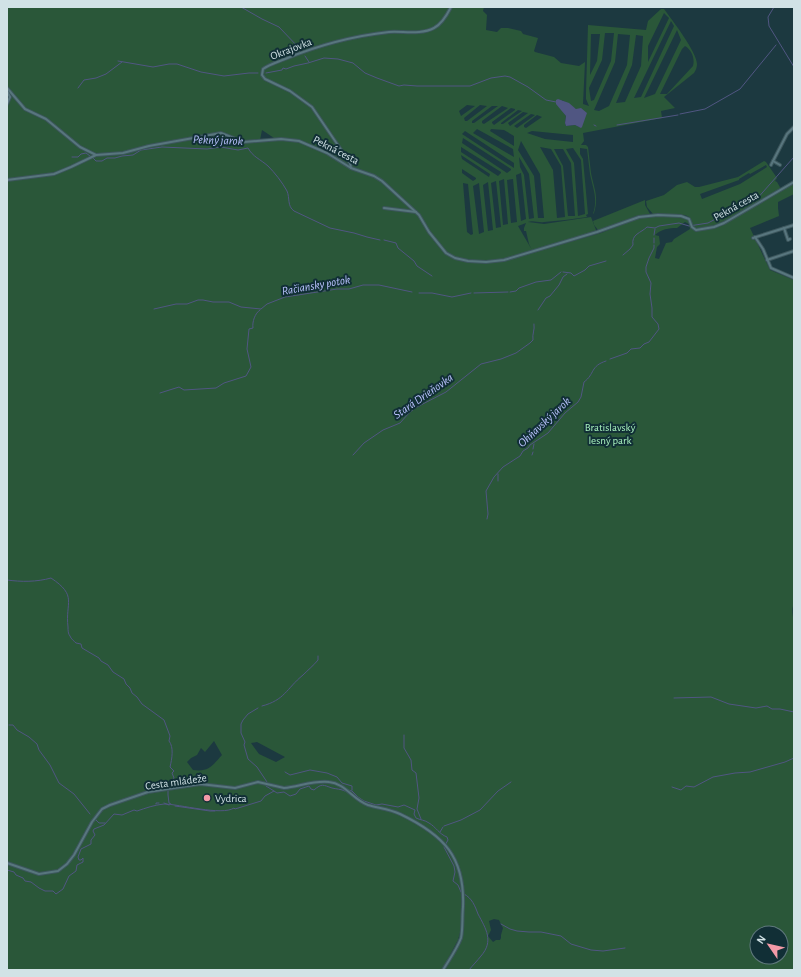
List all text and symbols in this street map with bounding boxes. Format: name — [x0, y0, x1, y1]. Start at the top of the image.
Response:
street label: Okrajovka — [269, 36, 313, 62]
water label: Pekný jarok — [193, 133, 244, 148]
street label: Pekná cesta — [311, 134, 361, 166]
street label: Pekná cesta — [712, 189, 760, 223]
water label: Račiansky potok — [281, 273, 352, 298]
water label: Stará Drieňovka — [391, 371, 455, 421]
water label: Ohňavský jarok — [515, 394, 574, 450]
park label: Bratislavský lesný park — [585, 422, 636, 446]
street label: Cesta mládeže — [145, 772, 207, 792]
marker: Vydrica — [202, 793, 212, 803]
place label: Vydrica — [215, 793, 247, 804]
north arrow — [749, 925, 789, 965]
text: N — [754, 933, 768, 946]

